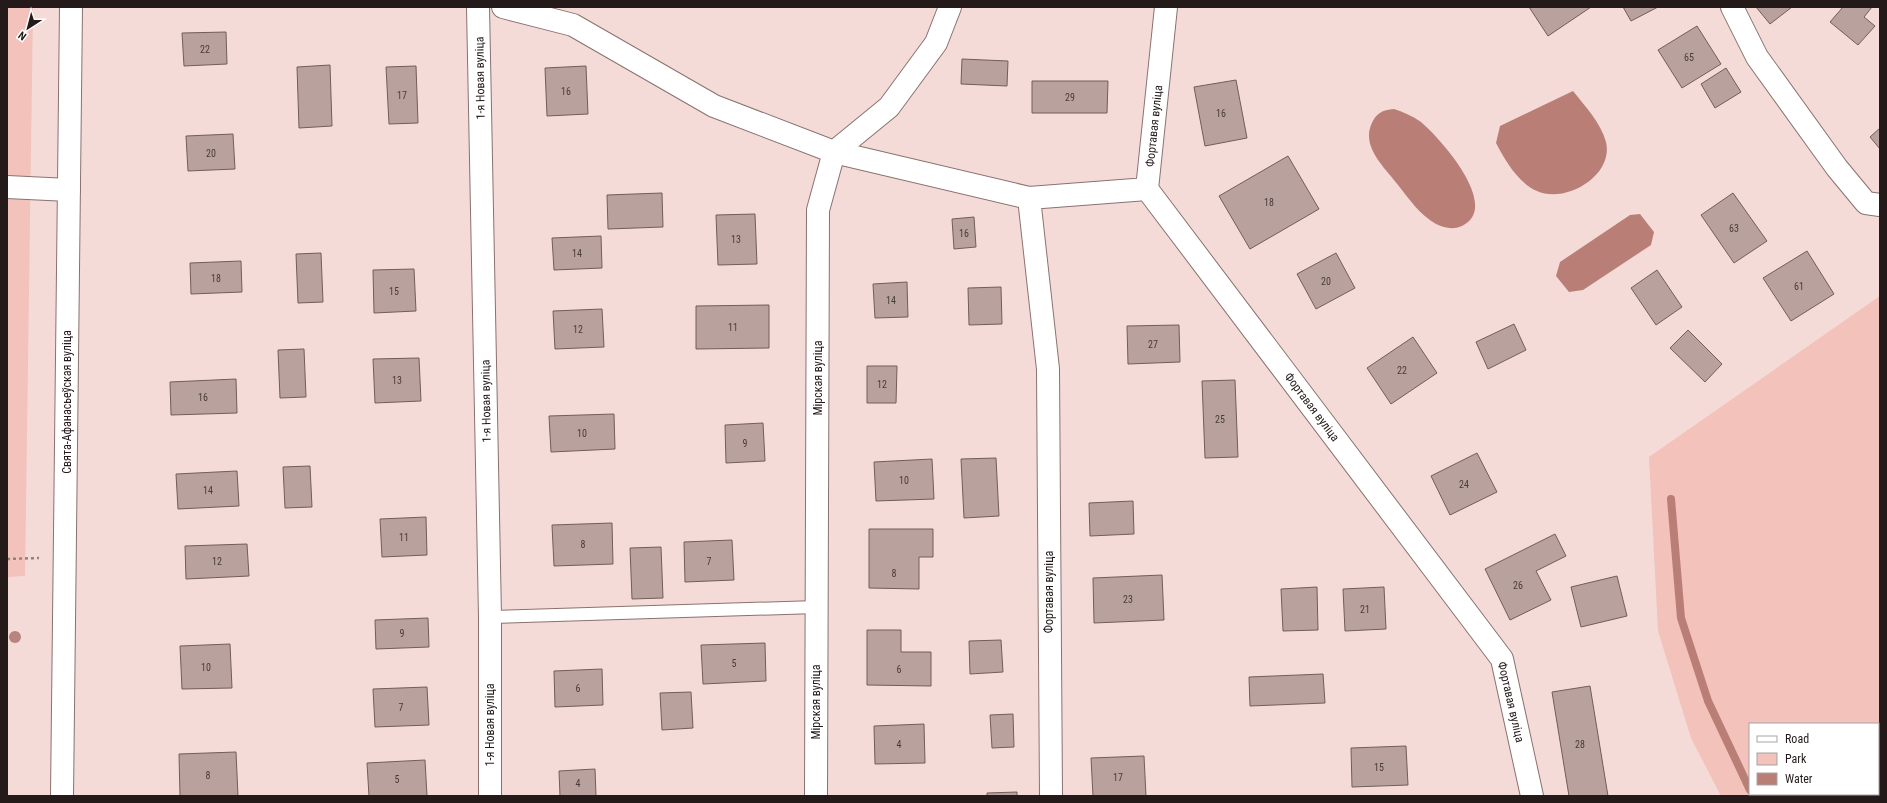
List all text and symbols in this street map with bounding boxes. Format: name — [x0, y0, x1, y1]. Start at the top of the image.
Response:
north arrow — [8, 8, 48, 48]
text: N — [16, 28, 29, 43]
street label: 1-я Новая вуліца — [472, 36, 488, 120]
house number: 22 — [200, 44, 210, 55]
house number: 65 — [1684, 52, 1694, 63]
street label: Фортавая вуліца — [1143, 84, 1165, 168]
house number: 16 — [561, 86, 571, 97]
house number: 17 — [397, 90, 407, 101]
house number: 29 — [1065, 92, 1075, 103]
house number: 16 — [1216, 108, 1226, 119]
house number: 20 — [206, 148, 216, 159]
house number: 18 — [1264, 197, 1274, 208]
house number: 63 — [1729, 223, 1739, 234]
house number: 16 — [959, 228, 969, 239]
house number: 13 — [731, 234, 741, 245]
house number: 14 — [572, 248, 582, 259]
house number: 18 — [211, 273, 221, 284]
house number: 20 — [1321, 276, 1331, 287]
house number: 61 — [1794, 281, 1804, 292]
house number: 15 — [389, 286, 399, 297]
house number: 14 — [886, 295, 896, 306]
house number: 11 — [728, 322, 738, 333]
house number: 12 — [573, 324, 583, 335]
street label: Свята-Афанасьеўская вуліца — [60, 330, 74, 474]
house number: 27 — [1148, 339, 1158, 350]
street label: Мірская вуліца — [811, 340, 825, 416]
street label: 1-я Новая вуліца — [478, 359, 494, 443]
house number: 22 — [1397, 365, 1407, 376]
street label: Фортавая вуліца — [1282, 370, 1343, 444]
house number: 13 — [392, 375, 402, 386]
house number: 12 — [877, 379, 887, 390]
house number: 16 — [198, 392, 208, 403]
house number: 25 — [1215, 414, 1225, 425]
house number: 10 — [577, 428, 587, 439]
house number: 9 — [743, 438, 748, 449]
house number: 10 — [899, 475, 909, 486]
house number: 24 — [1459, 479, 1469, 490]
house number: 14 — [203, 485, 213, 496]
house number: 11 — [399, 532, 409, 543]
house number: 8 — [581, 539, 586, 550]
street label: Фортавая вуліца — [1042, 551, 1056, 633]
house number: 12 — [212, 556, 222, 567]
house number: 7 — [707, 556, 712, 567]
house number: 8 — [892, 568, 897, 579]
house number: 26 — [1513, 580, 1523, 591]
house number: 23 — [1123, 594, 1133, 605]
house number: 21 — [1360, 604, 1370, 615]
house number: 9 — [400, 628, 405, 639]
house number: 5 — [732, 658, 737, 669]
street label: Фортавая вуліца — [1495, 660, 1527, 744]
house number: 10 — [201, 662, 211, 673]
street label: Мірская вуліца — [809, 664, 823, 740]
house number: 6 — [897, 664, 902, 675]
street label: 1-я Новая вуліца — [483, 683, 497, 766]
house number: 6 — [576, 683, 581, 694]
house number: 7 — [399, 702, 404, 713]
legend — [1749, 723, 1879, 795]
text: Road — [1785, 732, 1809, 746]
house number: 4 — [897, 739, 902, 750]
house number: 28 — [1575, 739, 1585, 750]
text: Park — [1785, 752, 1807, 766]
house number: 15 — [1374, 762, 1384, 773]
house number: 8 — [206, 770, 211, 781]
house number: 17 — [1113, 772, 1123, 783]
text: Water — [1785, 772, 1813, 786]
house number: 5 — [395, 774, 400, 785]
house number: 4 — [576, 778, 581, 789]

